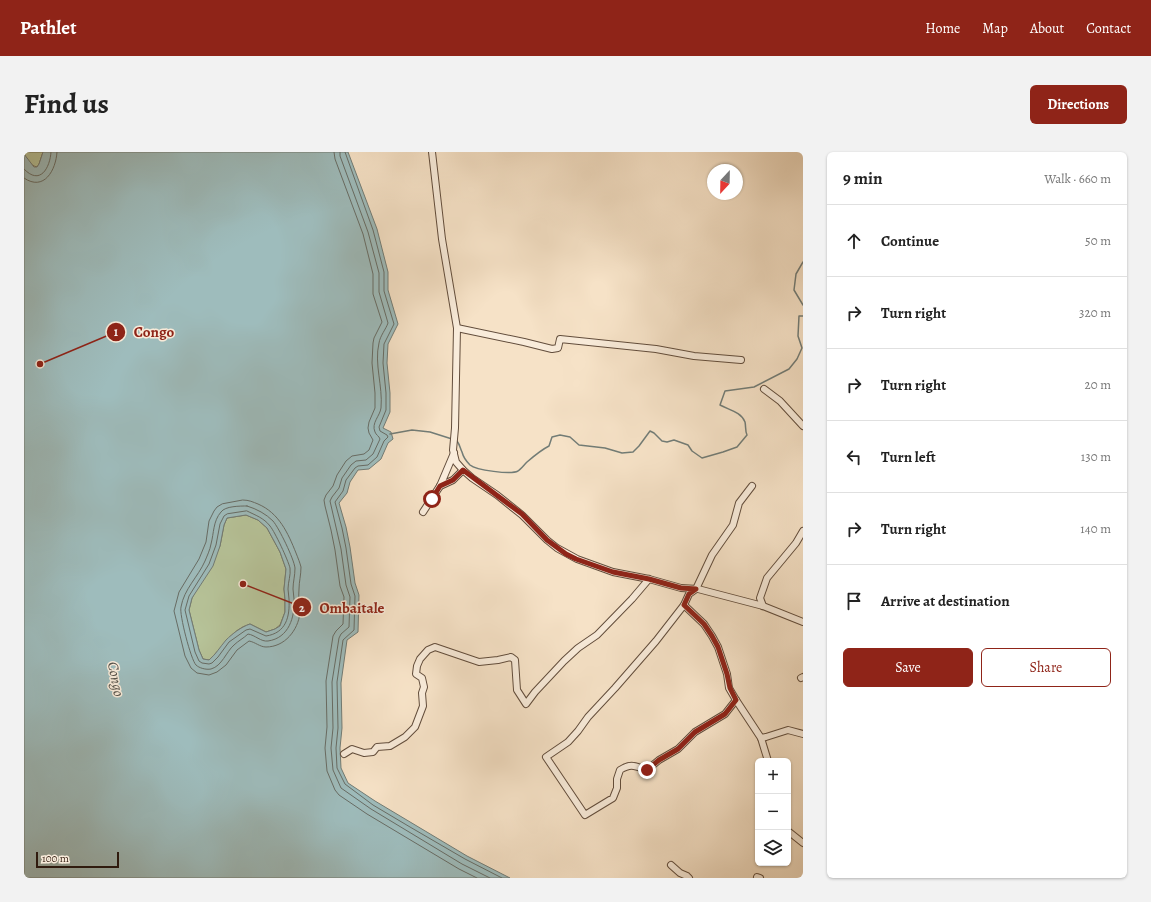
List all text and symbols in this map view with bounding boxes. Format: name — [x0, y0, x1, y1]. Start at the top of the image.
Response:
text: Pathlet — [20, 15, 76, 41]
text: Home — [925, 19, 960, 38]
text: Map — [982, 19, 1008, 38]
text: About — [1030, 19, 1064, 38]
text: Contact — [1086, 19, 1131, 38]
text: Find us — [24, 85, 109, 123]
button: Directions — [1030, 85, 1127, 124]
north arrow — [707, 164, 743, 200]
text: 9 min — [843, 167, 883, 190]
text: Walk · 660 m — [1044, 170, 1111, 187]
icon: ahead — [843, 230, 865, 252]
text: Continue — [881, 231, 939, 251]
text: 50 m — [1085, 232, 1111, 249]
icon: right — [843, 302, 865, 324]
text: Turn right — [881, 303, 946, 323]
text: 320 m — [1079, 304, 1111, 321]
callout: Congo — [106, 318, 182, 345]
text: Congo — [134, 322, 175, 342]
text: 1 — [114, 324, 119, 340]
icon: right — [843, 374, 865, 396]
text: Turn right — [881, 375, 946, 395]
text: 20 m — [1085, 376, 1111, 393]
icon: left — [843, 446, 865, 468]
text: Turn left — [881, 447, 936, 467]
text: 130 m — [1081, 448, 1111, 465]
route start — [423, 490, 441, 508]
icon: right — [843, 518, 865, 540]
text: Turn right — [881, 519, 946, 539]
text: 140 m — [1080, 520, 1111, 537]
icon: arrive — [843, 590, 865, 612]
text: Arrive at destination — [881, 591, 1010, 611]
callout: Ombaitale — [292, 594, 393, 621]
text: Ombaitale — [319, 598, 385, 618]
text: 2 — [299, 600, 305, 616]
button: Save — [843, 648, 973, 687]
button: Share — [981, 648, 1111, 687]
water label: Congo — [103, 660, 129, 698]
map controls — [755, 758, 791, 866]
button: + — [755, 758, 791, 794]
route end — [638, 761, 656, 779]
button: − — [755, 794, 791, 830]
button: layers — [755, 830, 791, 866]
scale bar — [36, 850, 119, 869]
text: 100 m — [42, 851, 69, 866]

